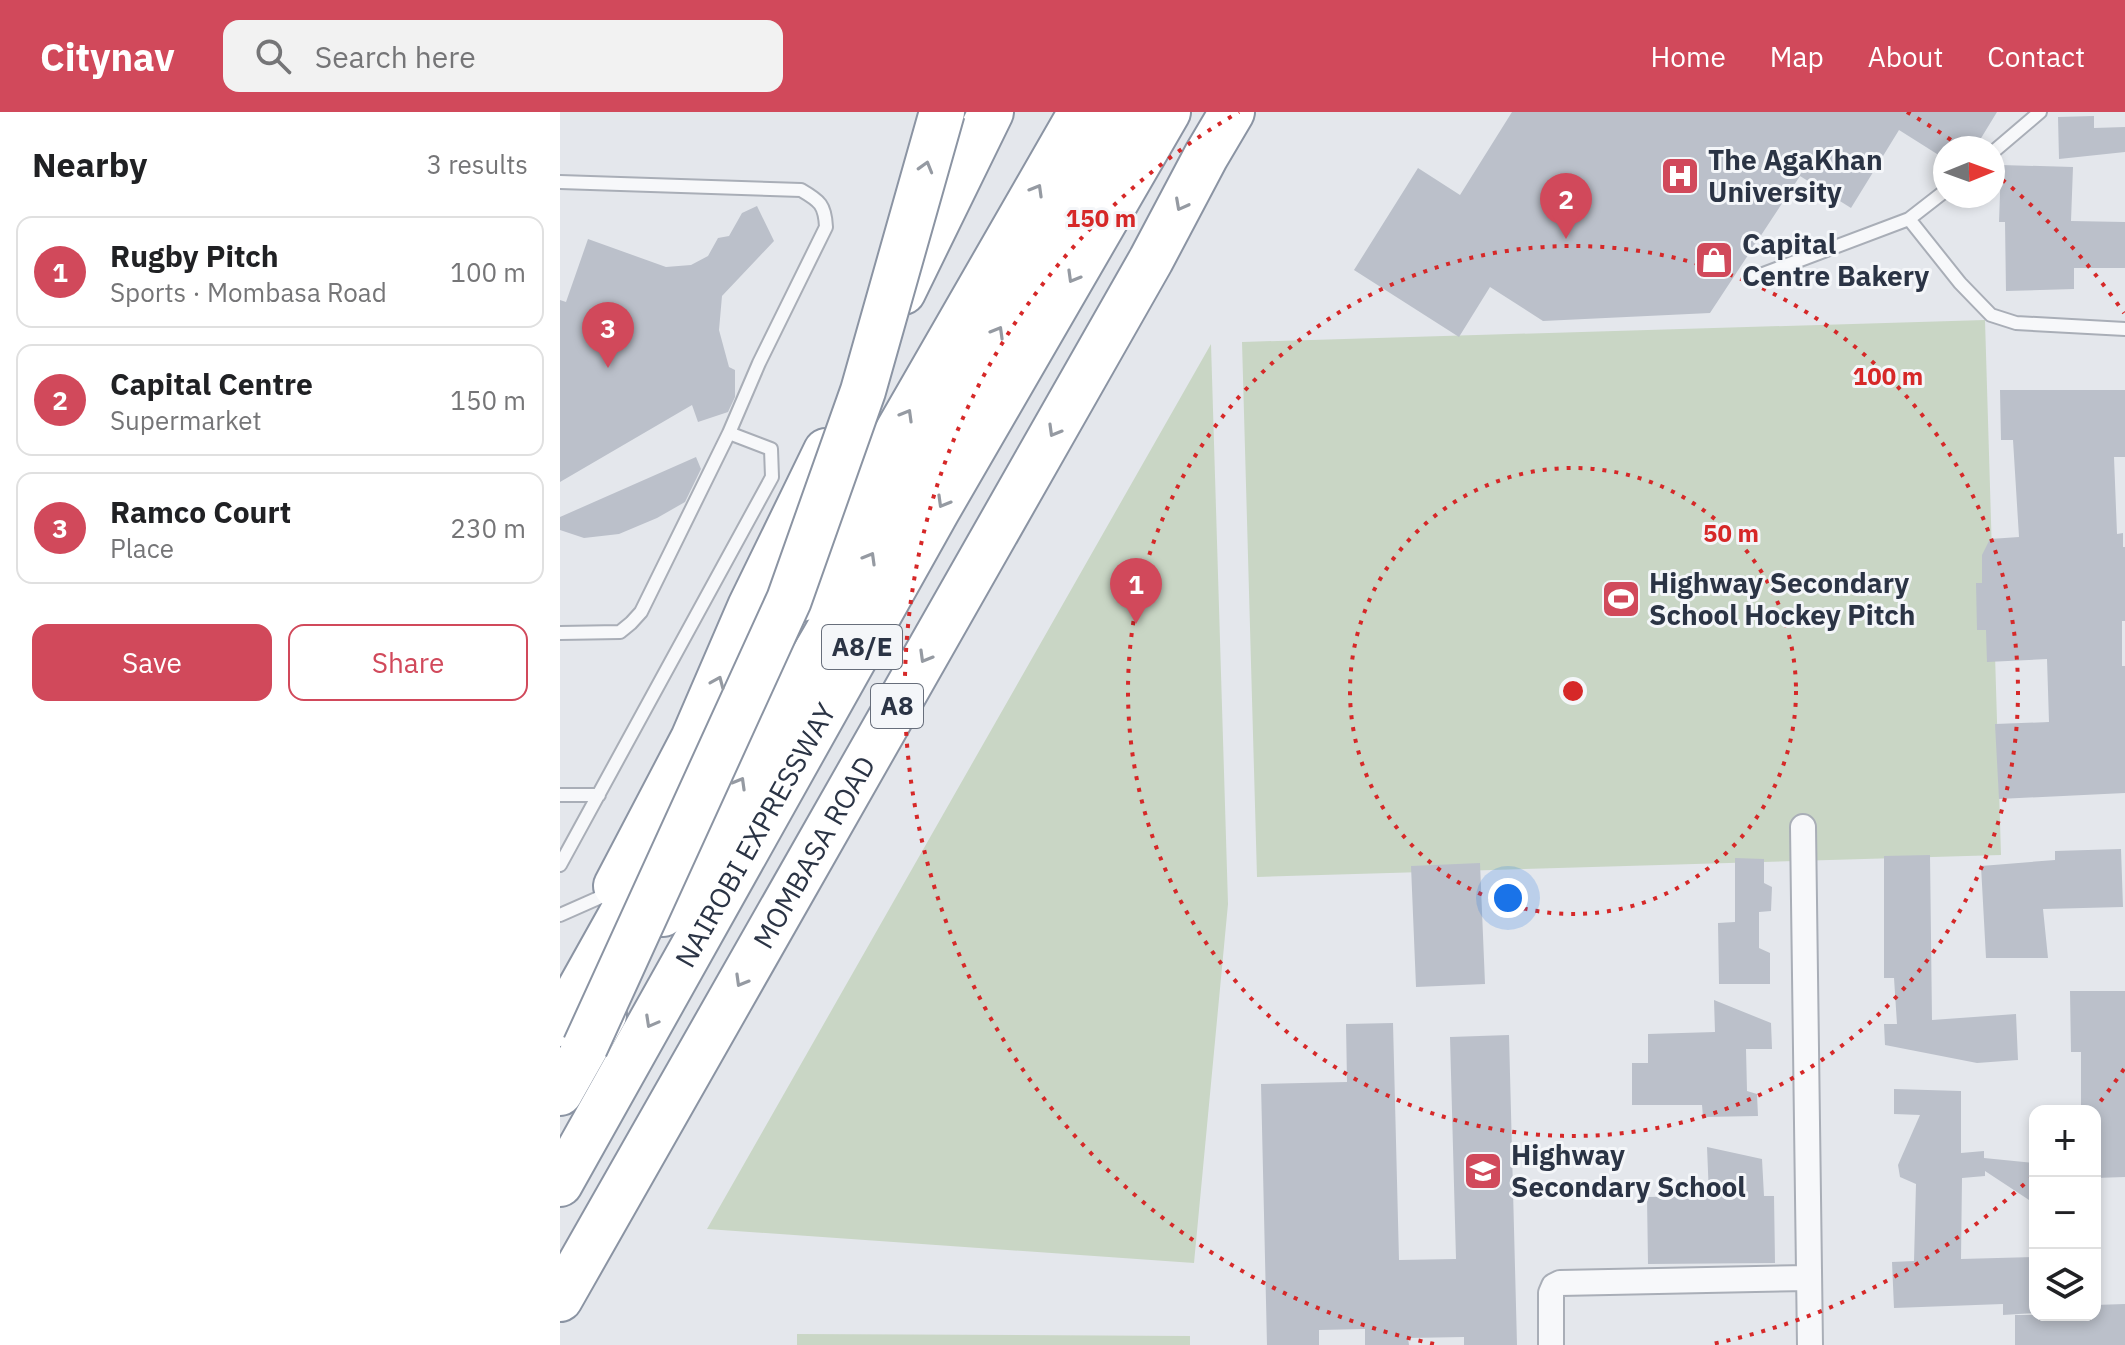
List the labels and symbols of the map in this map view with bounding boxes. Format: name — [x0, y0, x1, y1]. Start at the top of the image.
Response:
north arrow — [1933, 136, 2005, 208]
place label: The AgaKhan University — [1708, 141, 1883, 210]
hospital icon: The AgaKhan University — [1659, 155, 1701, 197]
one-way arrow — [917, 161, 933, 175]
pin: 2 — [1540, 173, 1592, 239]
one-way arrow — [1027, 184, 1043, 199]
one-way arrow — [1175, 196, 1191, 210]
text: 150 m — [1066, 202, 1136, 234]
place label: Capital Centre Bakery — [1742, 225, 1929, 294]
shop icon: Capital Centre Bakery — [1693, 239, 1735, 281]
one-way arrow — [1067, 268, 1083, 282]
pin: 3 — [582, 302, 634, 368]
one-way arrow — [988, 326, 1004, 340]
text: 100 m — [1853, 360, 1923, 392]
one-way arrow — [897, 409, 913, 424]
one-way arrow — [1048, 423, 1063, 437]
one-way arrow — [937, 493, 953, 508]
text: 50 m — [1703, 517, 1759, 549]
one-way arrow — [860, 552, 876, 567]
pin: 1 — [1110, 558, 1162, 624]
place label: Highway Secondary School Hockey Pitch — [1649, 564, 1916, 633]
sports icon: Highway Secondary School Hockey Pitch — [1600, 578, 1642, 620]
road number: A8/E — [822, 625, 902, 669]
one-way arrow — [919, 648, 935, 663]
one-way arrow — [708, 676, 724, 690]
centre of rings — [1559, 677, 1587, 705]
road number: A8 — [871, 684, 923, 728]
street label: NAIROBI EXPRESSWAY — [666, 696, 844, 974]
street label: MOMBASA ROAD — [744, 749, 883, 955]
one-way arrow — [730, 777, 746, 792]
your location — [1488, 878, 1528, 918]
one-way arrow — [735, 972, 751, 986]
one-way arrow — [646, 1013, 661, 1028]
place label: Highway Secondary School — [1511, 1136, 1746, 1205]
school or university icon: Highway Secondary School — [1462, 1150, 1504, 1192]

